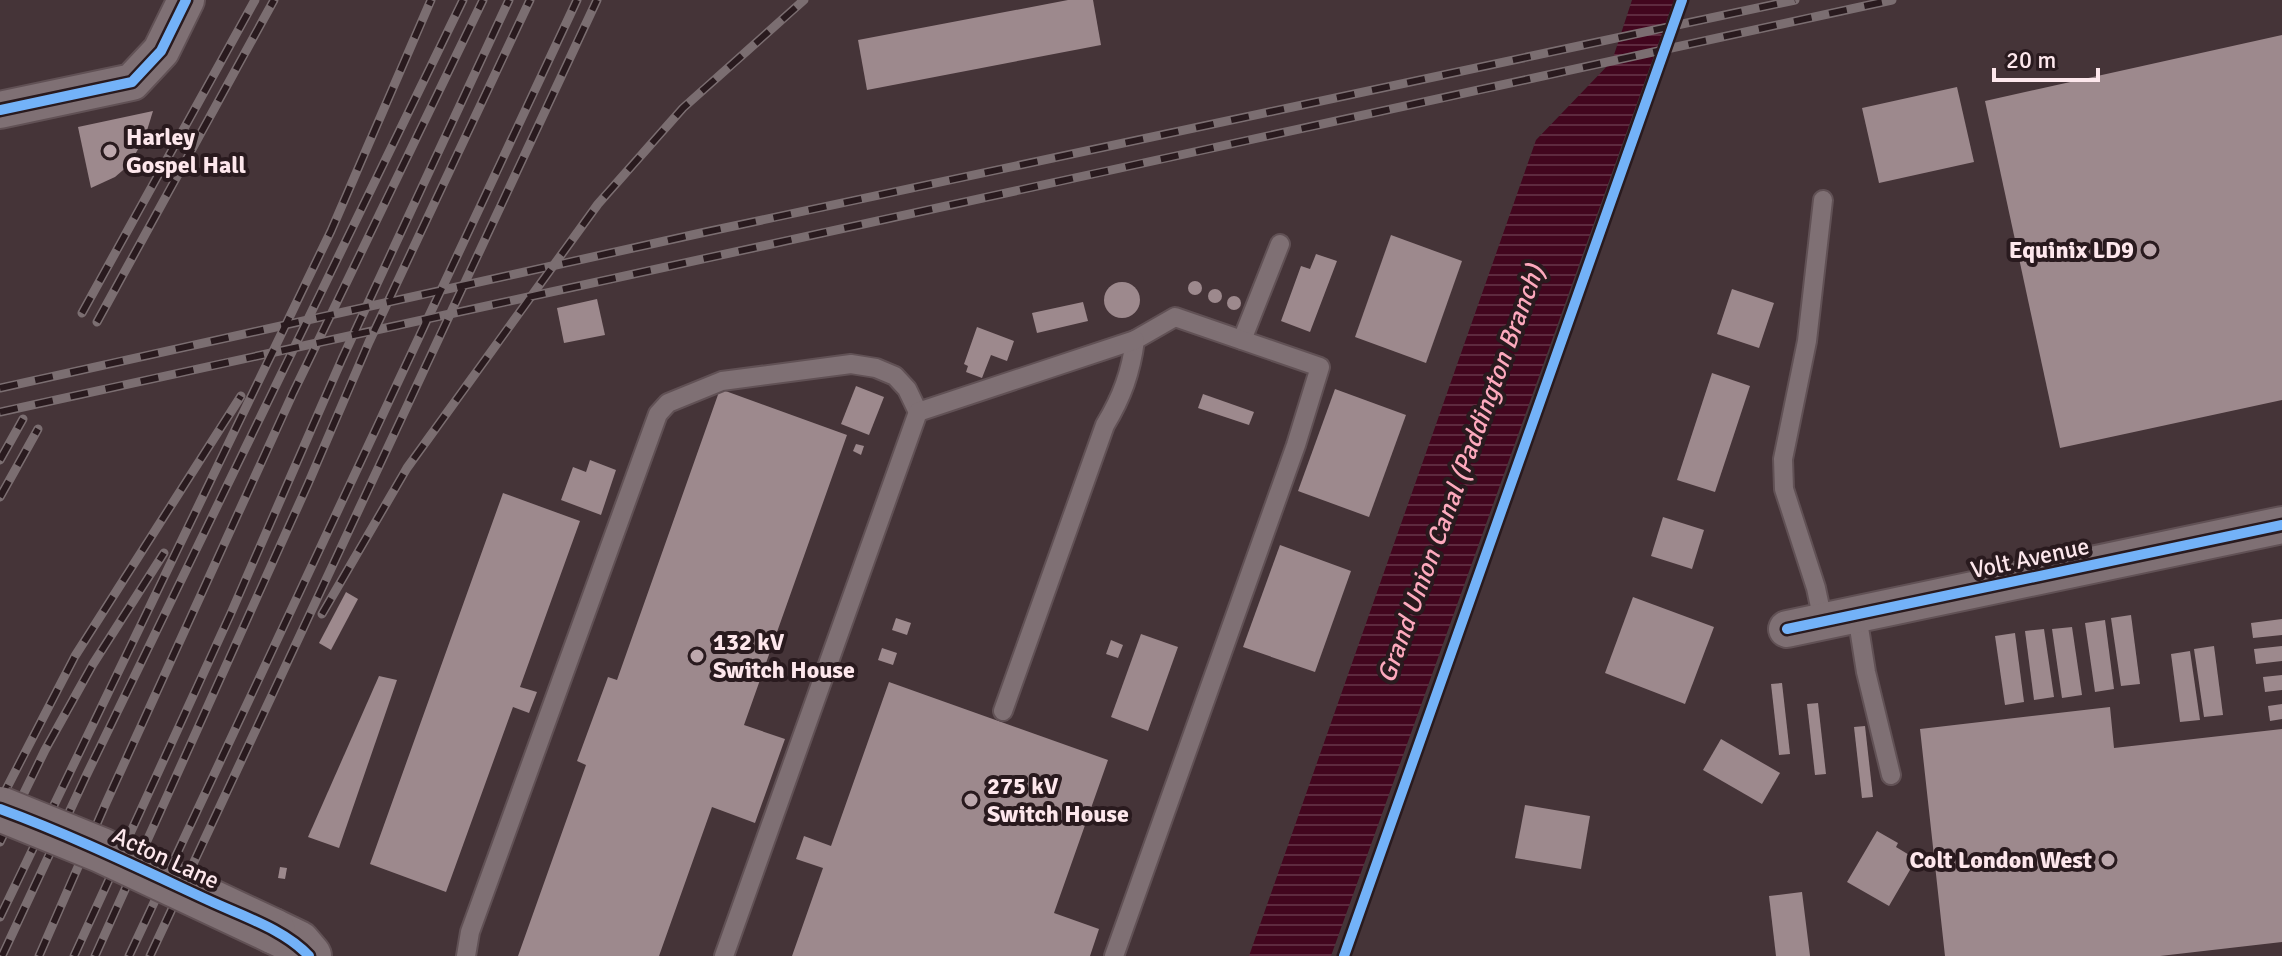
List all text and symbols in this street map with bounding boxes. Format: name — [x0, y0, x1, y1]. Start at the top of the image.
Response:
scale bar — [1994, 32, 2098, 82]
text: 20 m — [2006, 45, 2056, 75]
place label: Harley Gospel Hall — [126, 122, 247, 180]
marker: Harley Gospel Hall — [101, 142, 119, 160]
place label: Equinix LD9 — [2009, 235, 2134, 265]
marker: Equinix LD9 — [2141, 241, 2159, 259]
water label: Grand Union Canal (Paddington Branch) — [1370, 259, 1552, 687]
street label: Volt Avenue — [1968, 531, 2092, 585]
place label: 132 kV Switch House — [713, 627, 855, 685]
marker: 132 kV Switch House — [688, 647, 706, 665]
place label: 275 kV Switch House — [987, 771, 1129, 829]
marker: 275 kV Switch House — [962, 791, 980, 809]
street label: Acton Lane — [108, 820, 224, 896]
place label: Colt London West — [1909, 845, 2092, 875]
marker: Colt London West — [2099, 851, 2117, 869]

